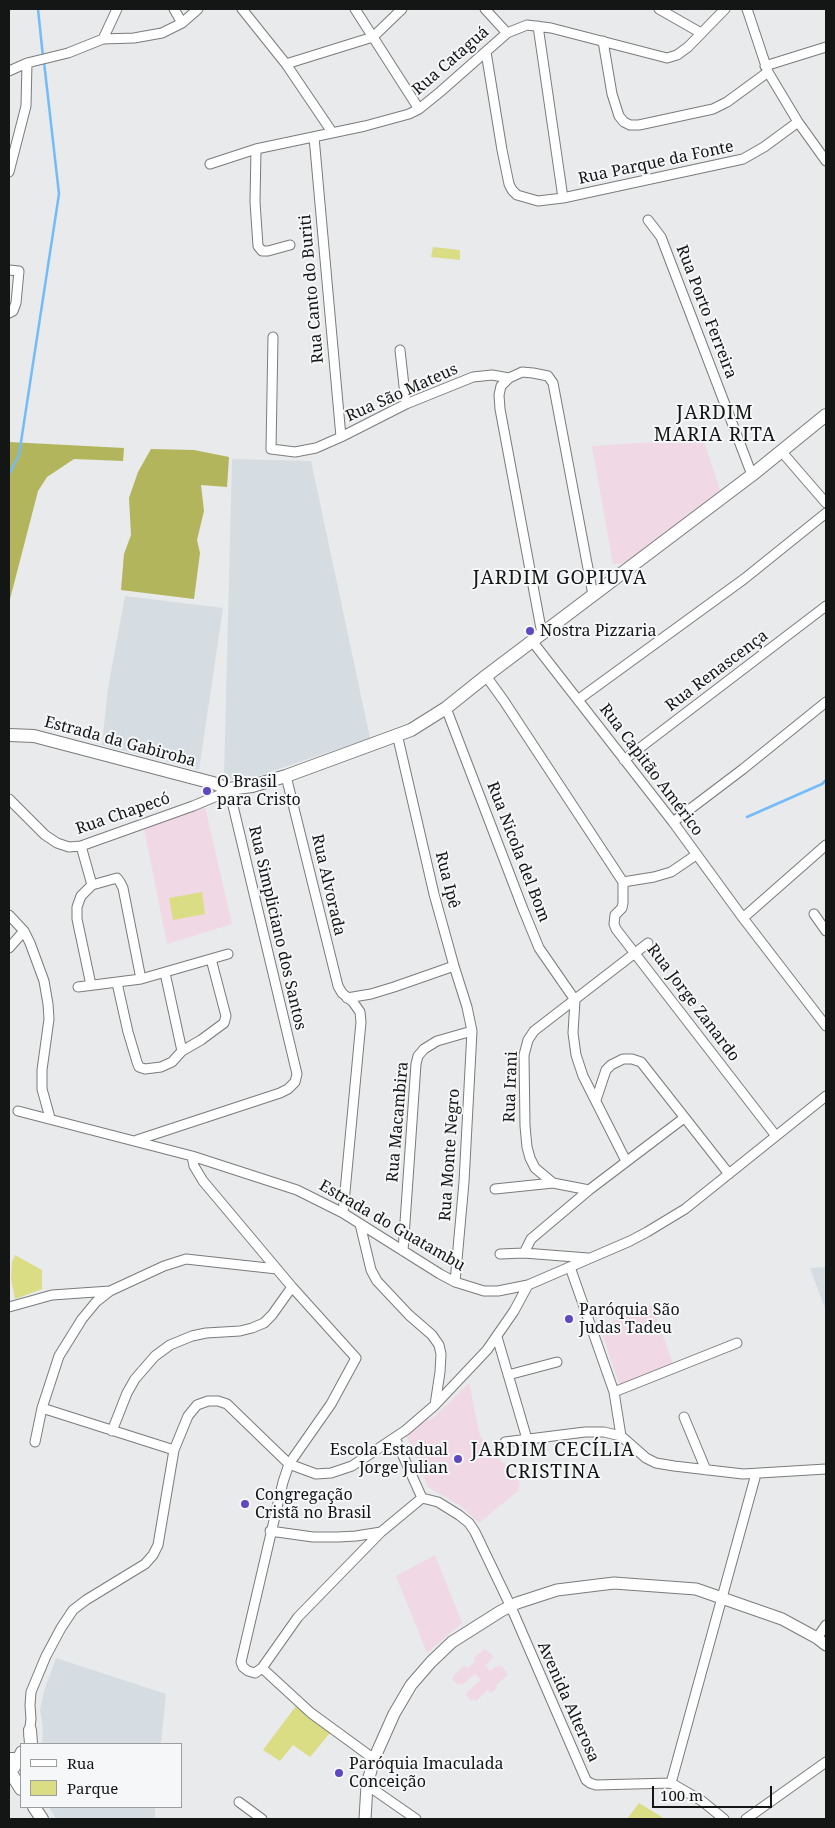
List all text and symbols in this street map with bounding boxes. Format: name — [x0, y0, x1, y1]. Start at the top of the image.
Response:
street label: Rua Cataguá — [409, 23, 493, 99]
street label: Rua Parque da Fonte — [577, 137, 735, 189]
street label: Rua Canto do Buriti — [296, 214, 328, 364]
street label: Rua Porto Ferreira — [672, 242, 740, 382]
street label: Rua São Mateus — [343, 360, 461, 426]
district label: JARDIM MARIA RITA — [653, 403, 777, 447]
district label: JARDIM GOPIUVA — [471, 568, 649, 590]
place label: Nostra Pizzaria — [540, 621, 656, 641]
marker: Nostra Pizzaria — [524, 625, 536, 637]
street label: Rua Renascença — [662, 626, 772, 716]
street label: Rua Capitão Américo — [595, 700, 707, 840]
street label: Estrada da Gabiroba — [42, 713, 198, 771]
place label: O Brasil para Cristo — [217, 772, 301, 810]
street label: Rua Nicola del Bom — [482, 779, 554, 925]
marker: O Brasil para Cristo — [201, 785, 213, 797]
street label: Rua Chapecó — [73, 789, 173, 839]
street label: Rua Simpliciano dos Santos — [244, 824, 310, 1032]
street label: Rua Alvorada — [307, 832, 349, 938]
street label: Rua Ipê — [431, 850, 463, 910]
street label: Rua Jorge Zanardo — [643, 941, 743, 1065]
street label: Rua Irani — [500, 1051, 522, 1123]
street label: Rua Macambira — [383, 1061, 413, 1183]
street label: Rua Monte Negro — [436, 1088, 464, 1222]
street label: Estrada do Guatambu — [316, 1176, 468, 1276]
place label: Paróquia São Judas Tadeu — [579, 1300, 680, 1338]
marker: Paróquia São Judas Tadeu — [563, 1313, 575, 1325]
place label: Escola Estadual Jorge Julian — [330, 1440, 448, 1478]
district label: JARDIM CECÍLIA CRISTINA — [469, 1440, 637, 1484]
marker: Escola Estadual Jorge Julian — [452, 1453, 464, 1465]
place label: Congregação Cristã no Brasil — [255, 1485, 371, 1523]
marker: Congregação Cristã no Brasil — [239, 1498, 251, 1510]
street label: Avenida Alterosa — [533, 1639, 603, 1765]
legend — [20, 1743, 182, 1808]
text: Rua — [67, 1753, 95, 1773]
place label: Paróquia Imaculada Conceição — [349, 1754, 504, 1792]
marker: Paróquia Imaculada Conceição — [333, 1767, 345, 1779]
scale bar — [655, 1776, 775, 1808]
text: Parque — [67, 1778, 118, 1798]
text: 100 m — [660, 1785, 703, 1805]

